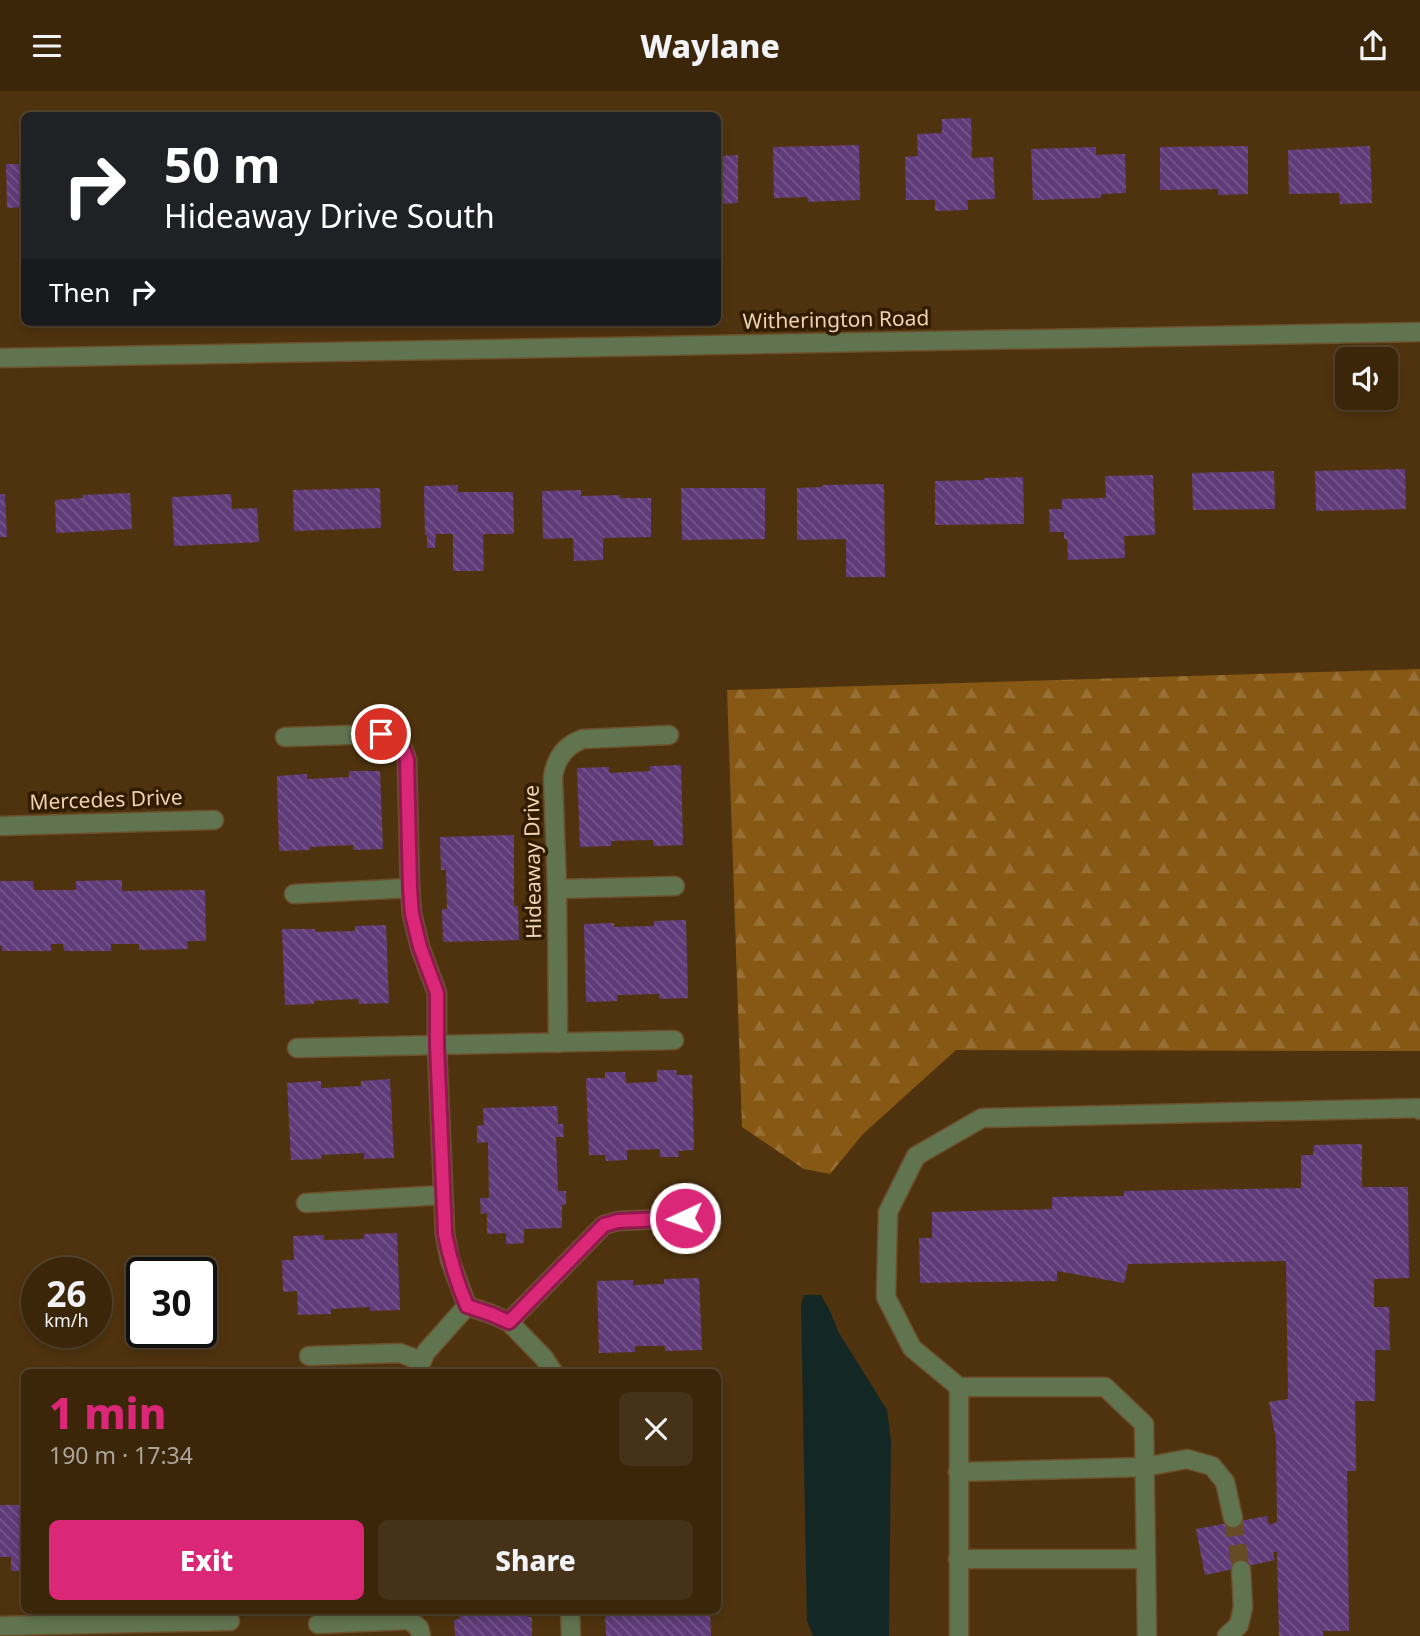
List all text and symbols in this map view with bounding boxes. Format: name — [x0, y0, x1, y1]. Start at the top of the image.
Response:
text: Waylane — [640, 24, 780, 67]
icon: menu — [28, 27, 66, 65]
icon: share — [1354, 27, 1392, 65]
text: 50 m — [164, 131, 281, 197]
icon: right — [49, 140, 140, 231]
text: Hideaway Drive South — [164, 194, 495, 237]
icon: right — [124, 273, 162, 311]
text: Then — [49, 274, 110, 310]
street label: Witherington Road — [742, 303, 929, 335]
map controls — [1335, 347, 1398, 410]
button: sound — [1335, 347, 1398, 410]
pin — [351, 704, 411, 764]
icon: arrive — [362, 715, 400, 753]
street label: Mercedes Drive — [29, 782, 183, 816]
street label: Hideaway Drive — [517, 785, 547, 939]
position arrow — [648, 1181, 722, 1255]
speed limit sign: 30 — [126, 1257, 217, 1348]
text: 26 — [46, 1270, 87, 1317]
text: km/h — [44, 1308, 89, 1332]
text: 1 min — [49, 1384, 166, 1441]
button: close — [619, 1392, 693, 1466]
text: 190 m · 17:34 — [49, 1439, 193, 1471]
button: Exit — [49, 1520, 364, 1600]
button: Share — [378, 1520, 693, 1600]

